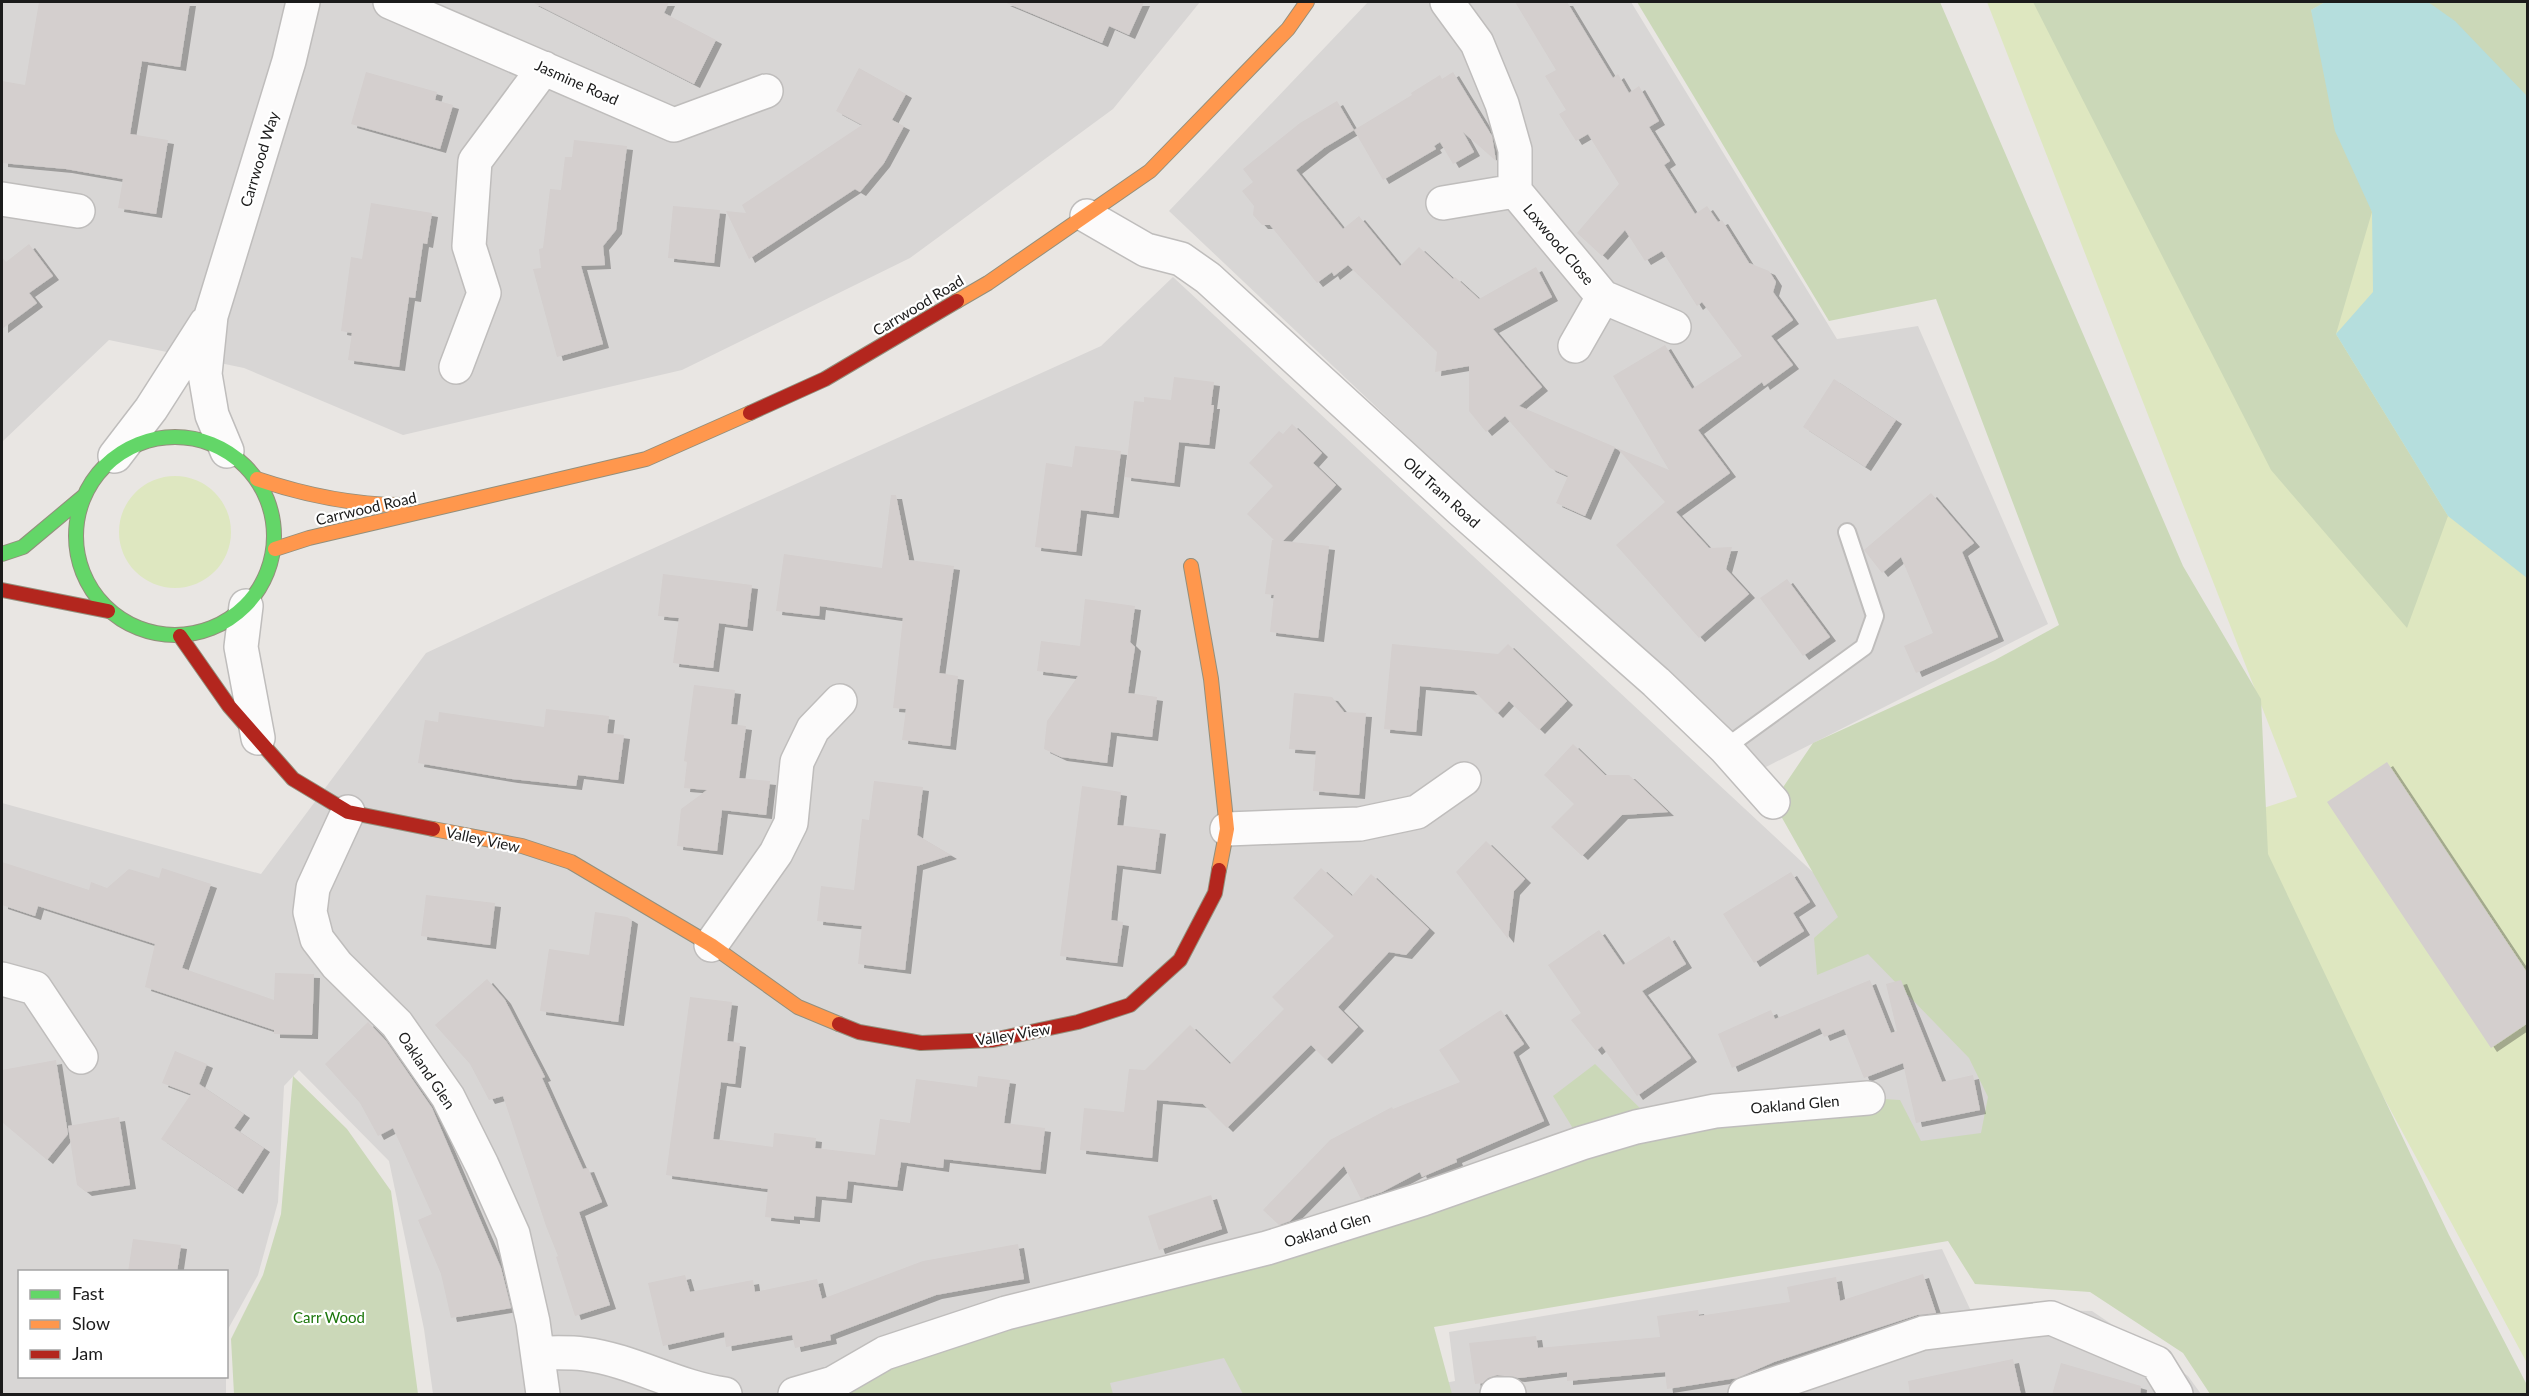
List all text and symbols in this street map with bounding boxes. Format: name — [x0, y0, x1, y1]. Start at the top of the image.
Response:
street label: Jasmine Road — [533, 56, 621, 108]
street label: Carrwood Way — [236, 109, 282, 209]
street label: Loxwood Close — [1520, 200, 1598, 288]
street label: Carrwood Road — [869, 271, 967, 339]
street label: Old Tram Road — [1400, 453, 1484, 531]
street label: Carrwood Road — [314, 488, 418, 528]
street label: Valley View — [444, 822, 522, 856]
street label: Valley View — [974, 1019, 1052, 1049]
street label: Oakland Glen — [395, 1028, 459, 1112]
street label: Oakland Glen — [1750, 1091, 1840, 1117]
street label: Oakland Glen — [1282, 1207, 1372, 1251]
legend — [18, 1270, 228, 1378]
text: Fast — [72, 1282, 105, 1304]
park label: Carr Wood — [293, 1308, 365, 1326]
text: Slow — [72, 1312, 110, 1334]
text: Jam — [72, 1342, 103, 1364]

